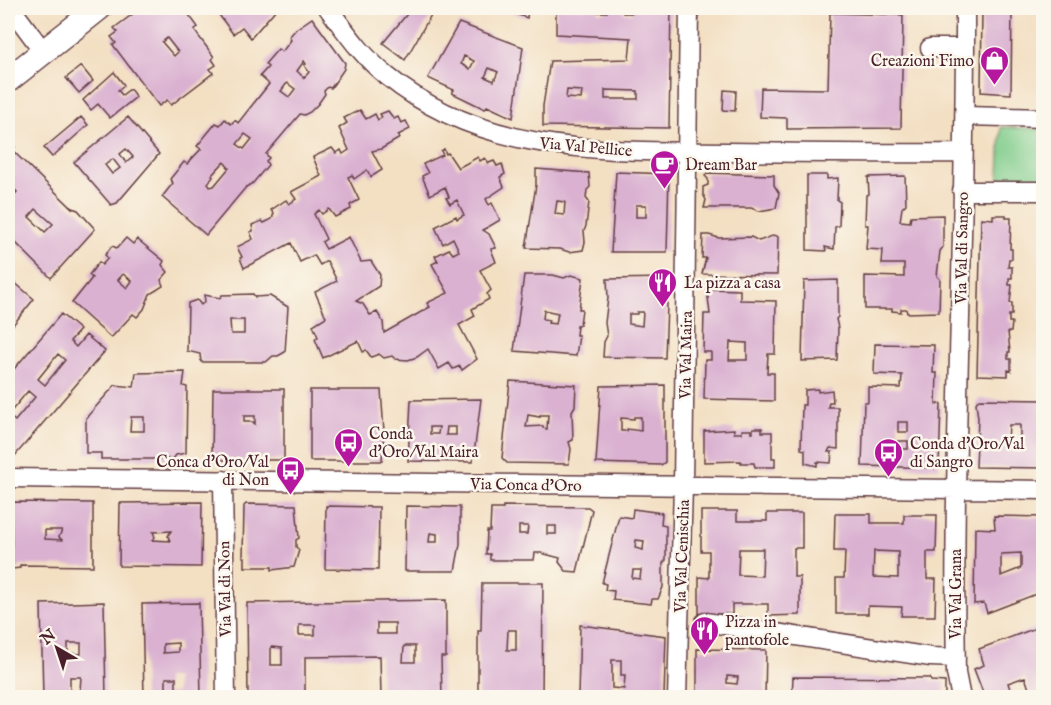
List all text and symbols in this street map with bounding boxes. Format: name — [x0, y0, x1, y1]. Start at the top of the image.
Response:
shop icon: Creazioni Fimo — [979, 44, 1011, 86]
place label: Creazioni Fimo — [871, 52, 974, 72]
street label: Via Val Pellice — [538, 134, 633, 162]
cafe icon: Dream Bar — [648, 148, 680, 190]
place label: Dream Bar — [685, 156, 757, 176]
street label: Via Val di Sangro — [952, 191, 974, 305]
restaurant icon: La pizza a casa — [647, 266, 679, 308]
place label: La pizza a casa — [684, 274, 781, 294]
street label: Via Val Maira — [676, 311, 698, 400]
place label: Conda d'Oro/Val Maira — [369, 425, 478, 463]
bus stop icon: Conda d'Oro/Val Maira — [332, 426, 364, 468]
place label: Conda d'Oro/Val di Sangro — [910, 435, 1025, 473]
bus stop icon: Conda d'Oro/Val di Sangro — [873, 436, 905, 478]
place label: Conca d'Oro/Val di Non — [156, 453, 270, 491]
bus stop icon: Conca d'Oro/Val di Non — [274, 454, 306, 496]
street label: Via Conca d'Oro — [469, 475, 582, 497]
street label: Via Val Cenischia — [671, 499, 695, 614]
street label: Via Val di Non — [215, 540, 237, 638]
street label: Via Val Grana — [947, 549, 967, 640]
place label: Pizza in pantofole — [725, 613, 789, 651]
restaurant icon: Pizza in pantofole — [688, 614, 720, 656]
north arrow — [27, 618, 87, 678]
text: N — [36, 626, 61, 651]

